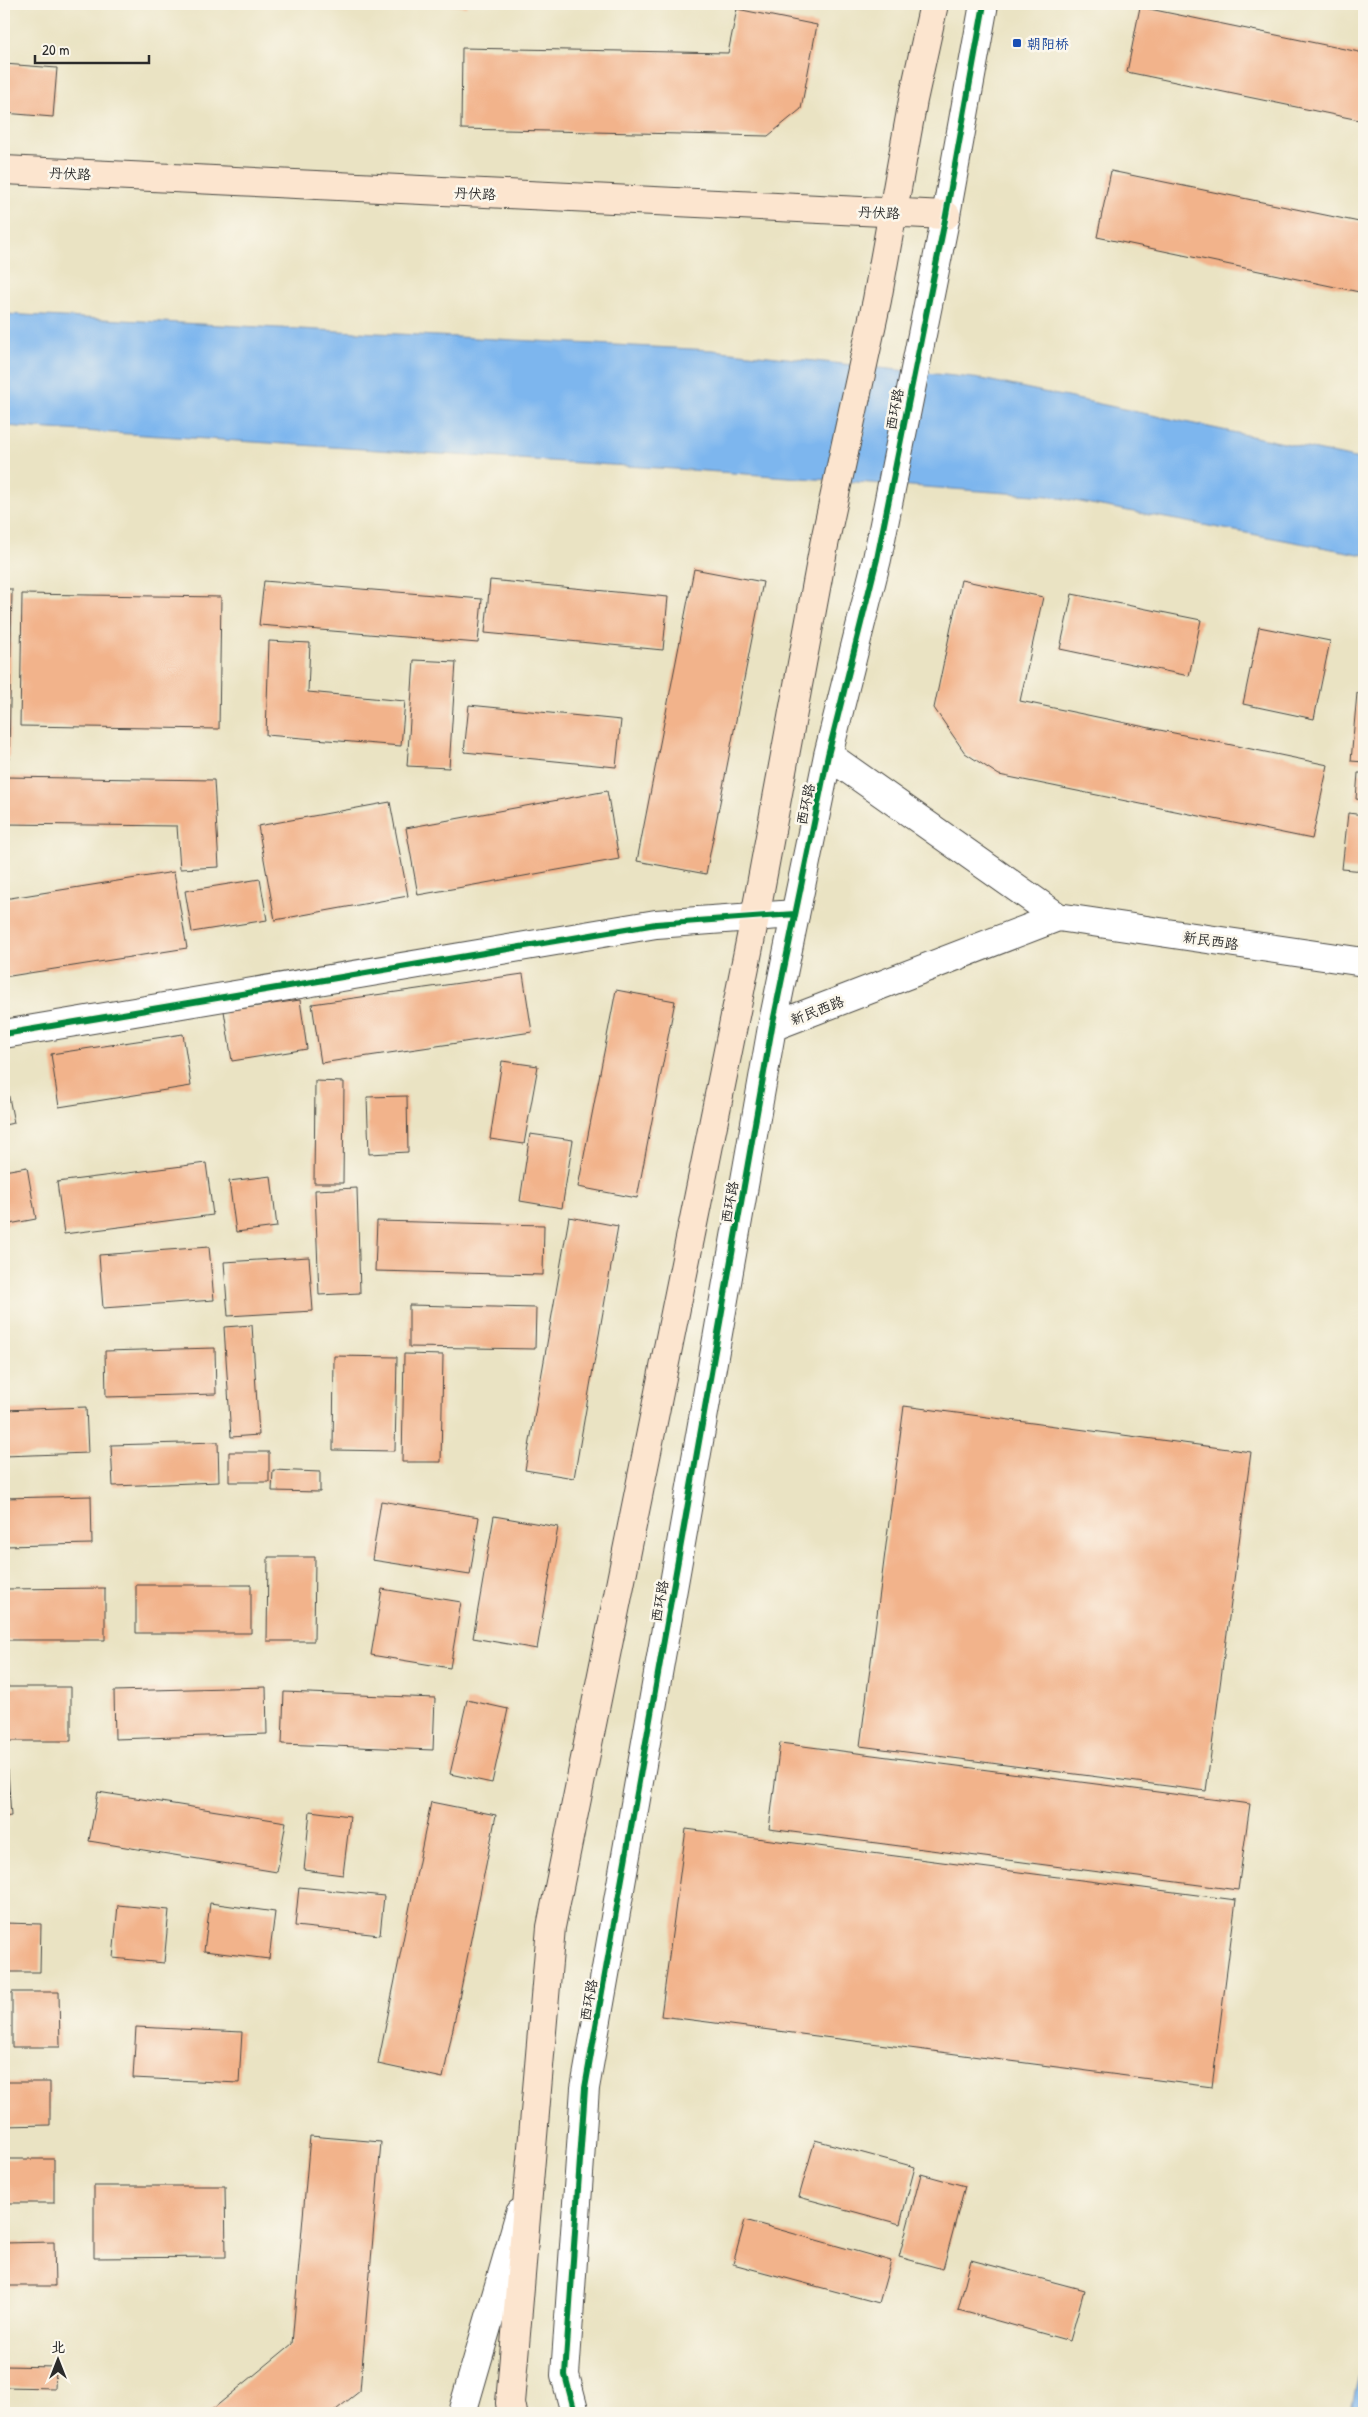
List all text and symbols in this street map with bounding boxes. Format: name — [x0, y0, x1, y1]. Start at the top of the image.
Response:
scale bar — [35, 32, 149, 64]
place label: 朝阳桥 — [1027, 34, 1069, 53]
marker: 朝阳桥 — [1011, 37, 1023, 49]
text: 20 m — [42, 39, 69, 60]
street label: 丹伏路 — [49, 162, 91, 184]
street label: 丹伏路 — [454, 182, 496, 204]
street label: 丹伏路 — [858, 201, 900, 223]
street label: 西环路 — [881, 387, 907, 431]
street label: 西环路 — [791, 781, 819, 827]
street label: 新民西路 — [1182, 927, 1240, 953]
street label: 新民西路 — [787, 991, 847, 1029]
street label: 西环路 — [716, 1180, 742, 1224]
street label: 西环路 — [646, 1579, 672, 1623]
street label: 西环路 — [575, 1978, 601, 2022]
north arrow — [32, 2334, 82, 2384]
text: 北 — [51, 2337, 65, 2356]

